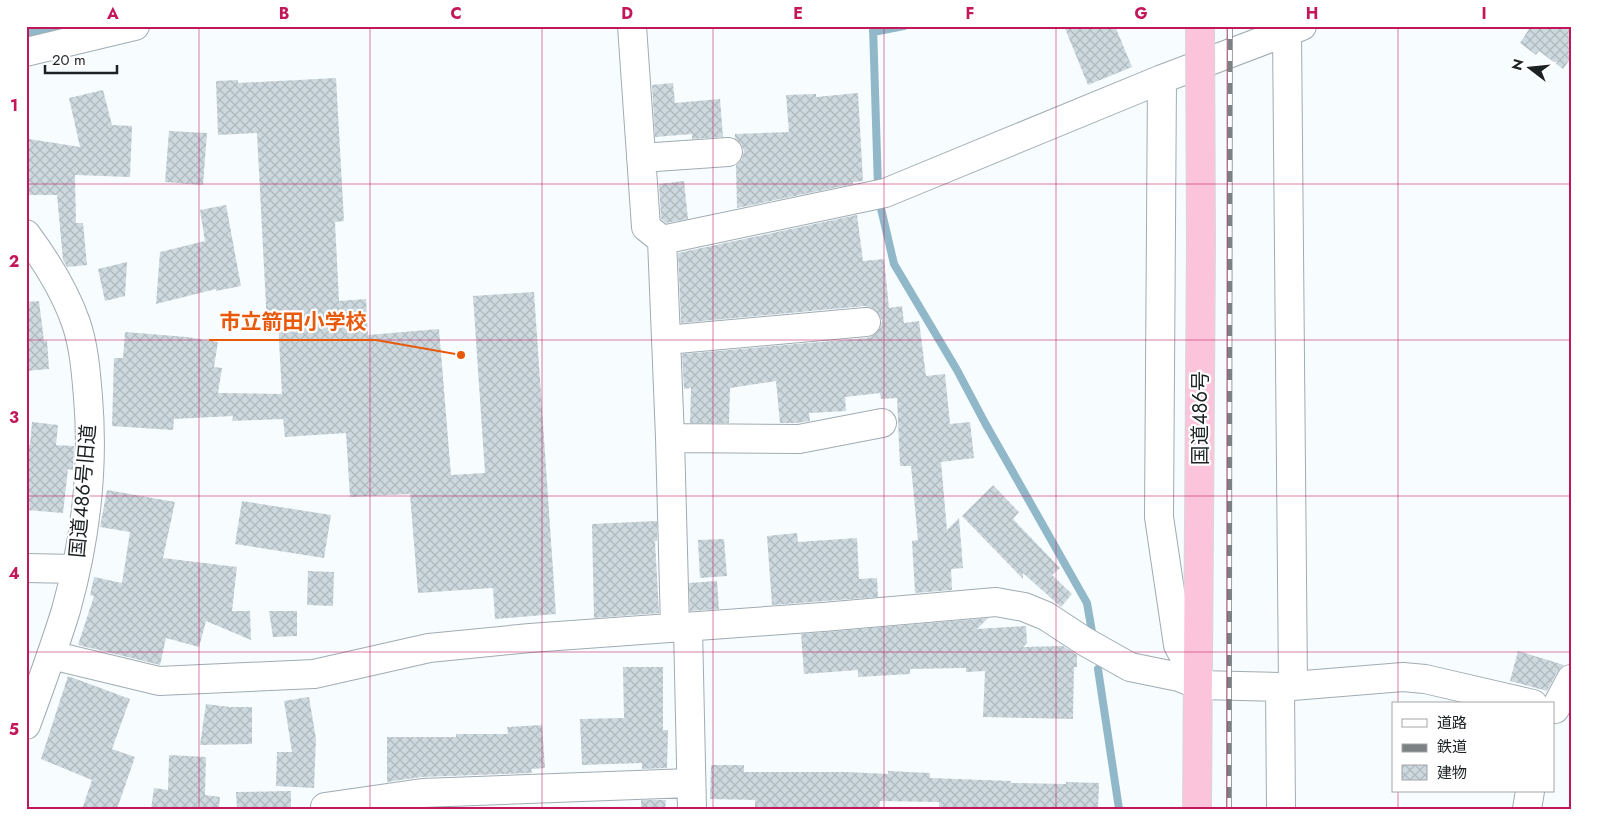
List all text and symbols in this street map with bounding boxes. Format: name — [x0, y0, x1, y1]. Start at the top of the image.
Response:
text: A — [106, 2, 119, 25]
text: B — [279, 2, 289, 25]
text: C — [450, 2, 462, 25]
text: D — [621, 2, 633, 25]
text: E — [793, 2, 803, 25]
text: F — [966, 2, 974, 25]
text: G — [1134, 2, 1148, 25]
text: H — [1306, 2, 1318, 25]
text: I — [1481, 2, 1487, 25]
scale bar — [45, 42, 118, 74]
north arrow — [1504, 42, 1554, 92]
text: 20 m — [52, 49, 86, 71]
text: N — [1506, 56, 1529, 73]
text: 1 — [10, 94, 18, 117]
text: 2 — [9, 250, 19, 273]
callout: 市立箭田小学校 — [209, 304, 376, 340]
text: 市立箭田小学校 — [220, 307, 367, 337]
street label: 国道486号 — [1186, 371, 1215, 465]
text: 3 — [9, 406, 19, 429]
street label: 国道486号旧道 — [63, 423, 103, 559]
text: 4 — [8, 562, 20, 585]
legend — [1392, 702, 1554, 792]
text: 道路 — [1437, 712, 1467, 734]
text: 5 — [9, 718, 19, 741]
text: 鉄道 — [1437, 736, 1467, 758]
text: 建物 — [1437, 762, 1467, 784]

